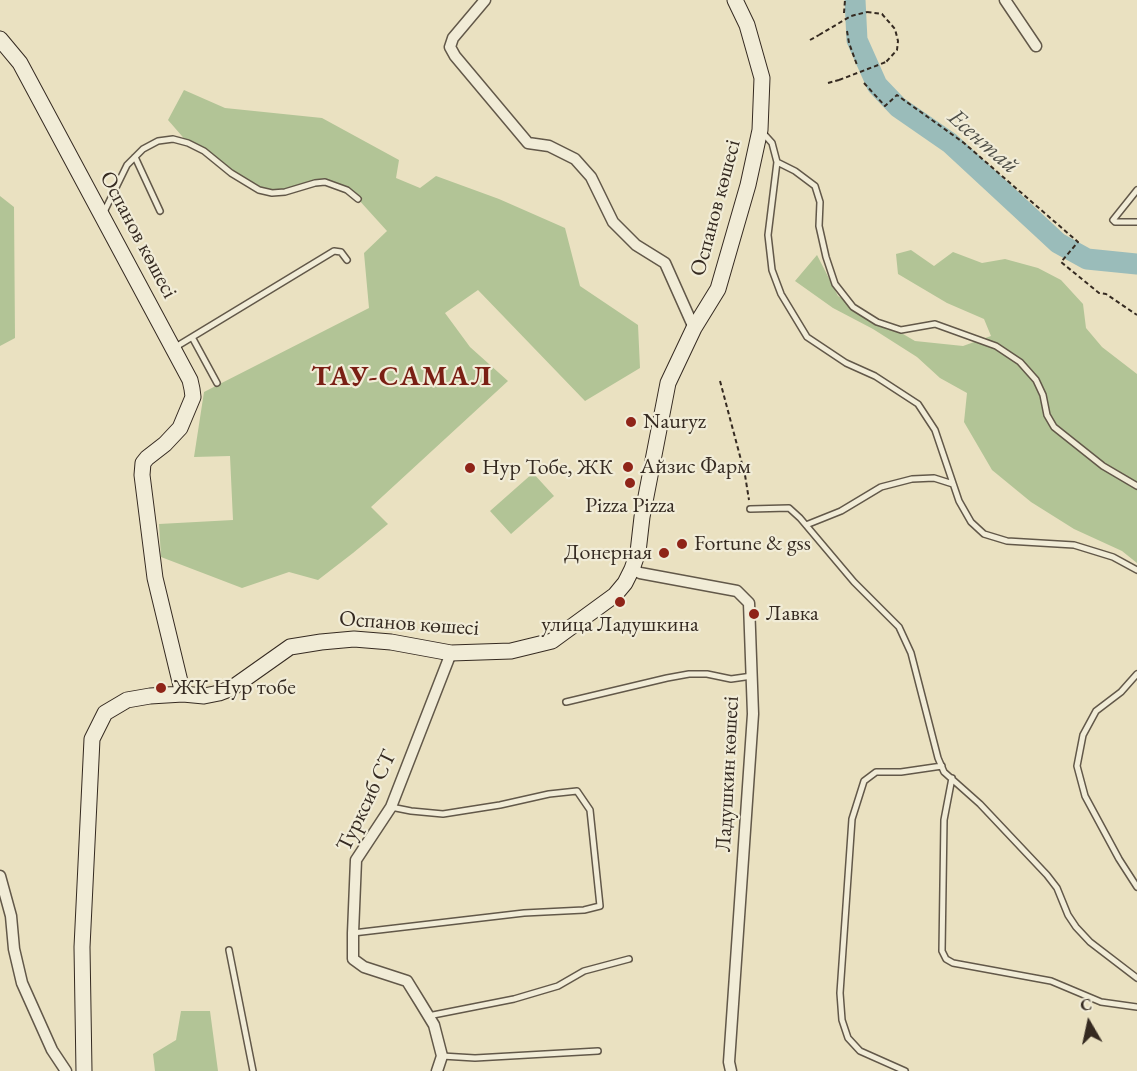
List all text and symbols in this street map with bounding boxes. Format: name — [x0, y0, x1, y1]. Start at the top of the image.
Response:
water label: Есентай — [942, 104, 1024, 180]
street label: Оспанов көшесі — [685, 137, 747, 279]
street label: Оспанов көшесі — [93, 167, 183, 303]
district label: ТАУ-САМАЛ — [311, 360, 493, 394]
place label: Nauryz — [643, 409, 706, 435]
marker: Nauryz — [624, 415, 638, 429]
place label: Айзис Фарм — [640, 454, 751, 480]
place label: Нур Тобе, ЖК — [482, 455, 613, 481]
marker: Айзис Фарм — [621, 460, 635, 474]
marker: Нур Тобе, ЖК — [463, 461, 477, 475]
marker: Pizza Pizza — [623, 476, 637, 490]
place label: Pizza Pizza — [585, 493, 675, 519]
place label: Fortune & gss — [694, 531, 811, 557]
marker: Fortune & gss — [675, 537, 689, 551]
place label: Донерная — [564, 540, 652, 566]
marker: Донерная — [657, 546, 671, 560]
marker: улица Ладушкина — [613, 595, 627, 609]
place label: Лавка — [766, 601, 819, 627]
street label: Оспанов көшесі — [338, 606, 480, 642]
marker: Лавка — [747, 607, 761, 621]
place label: улица Ладушкина — [541, 612, 699, 638]
place label: ЖК Нур тобе — [173, 675, 296, 701]
marker: ЖК Нур тобе — [154, 681, 168, 695]
street label: Ладушкин көшесі — [711, 695, 745, 853]
street label: Турксиб СТ — [331, 746, 403, 856]
north arrow — [1059, 993, 1119, 1053]
text: С — [1079, 993, 1093, 1016]

